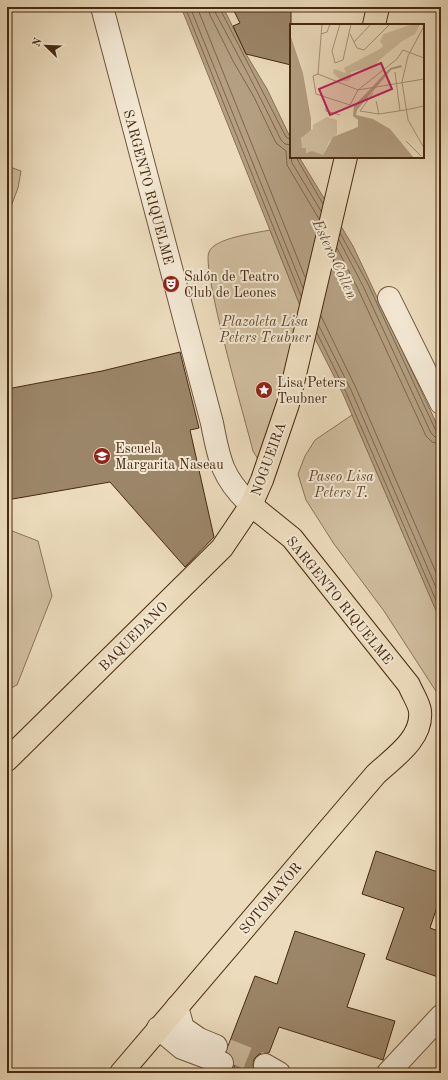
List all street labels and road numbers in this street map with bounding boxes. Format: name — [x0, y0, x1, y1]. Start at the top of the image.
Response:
street label: SARGENTO RIQUELME — [121, 108, 176, 266]
street label: NOGUEIRA — [249, 420, 289, 498]
street label: SARGENTO RIQUELME — [283, 534, 395, 667]
street label: BAQUEDANO — [97, 600, 171, 674]
street label: SOTOMAYOR — [237, 860, 305, 937]

